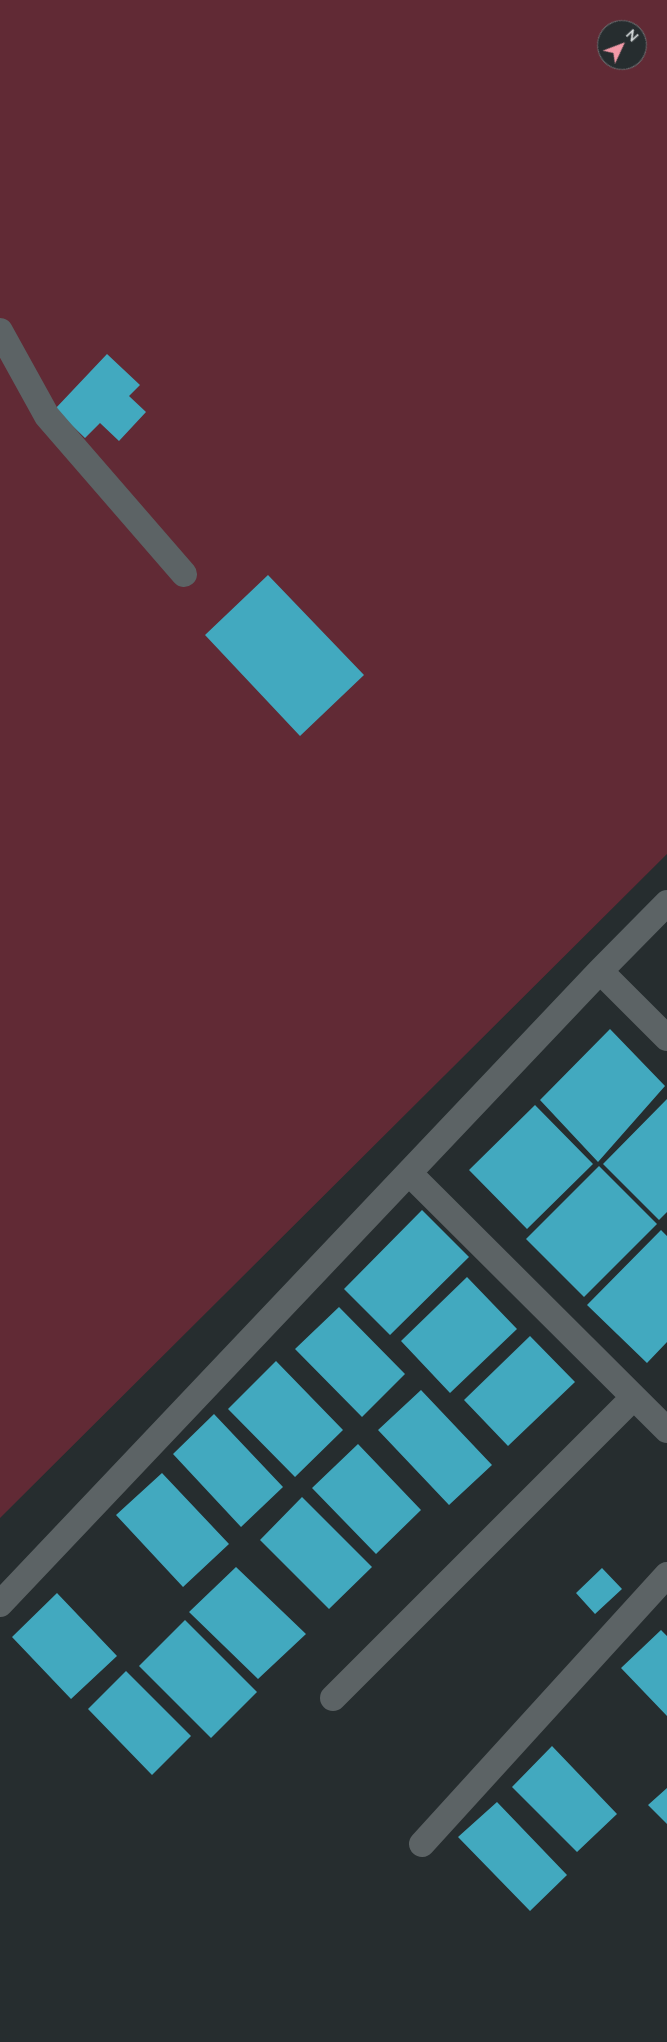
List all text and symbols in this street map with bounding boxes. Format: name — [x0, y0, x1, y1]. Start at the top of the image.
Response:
north arrow — [597, 20, 647, 70]
text: N — [622, 25, 642, 45]

